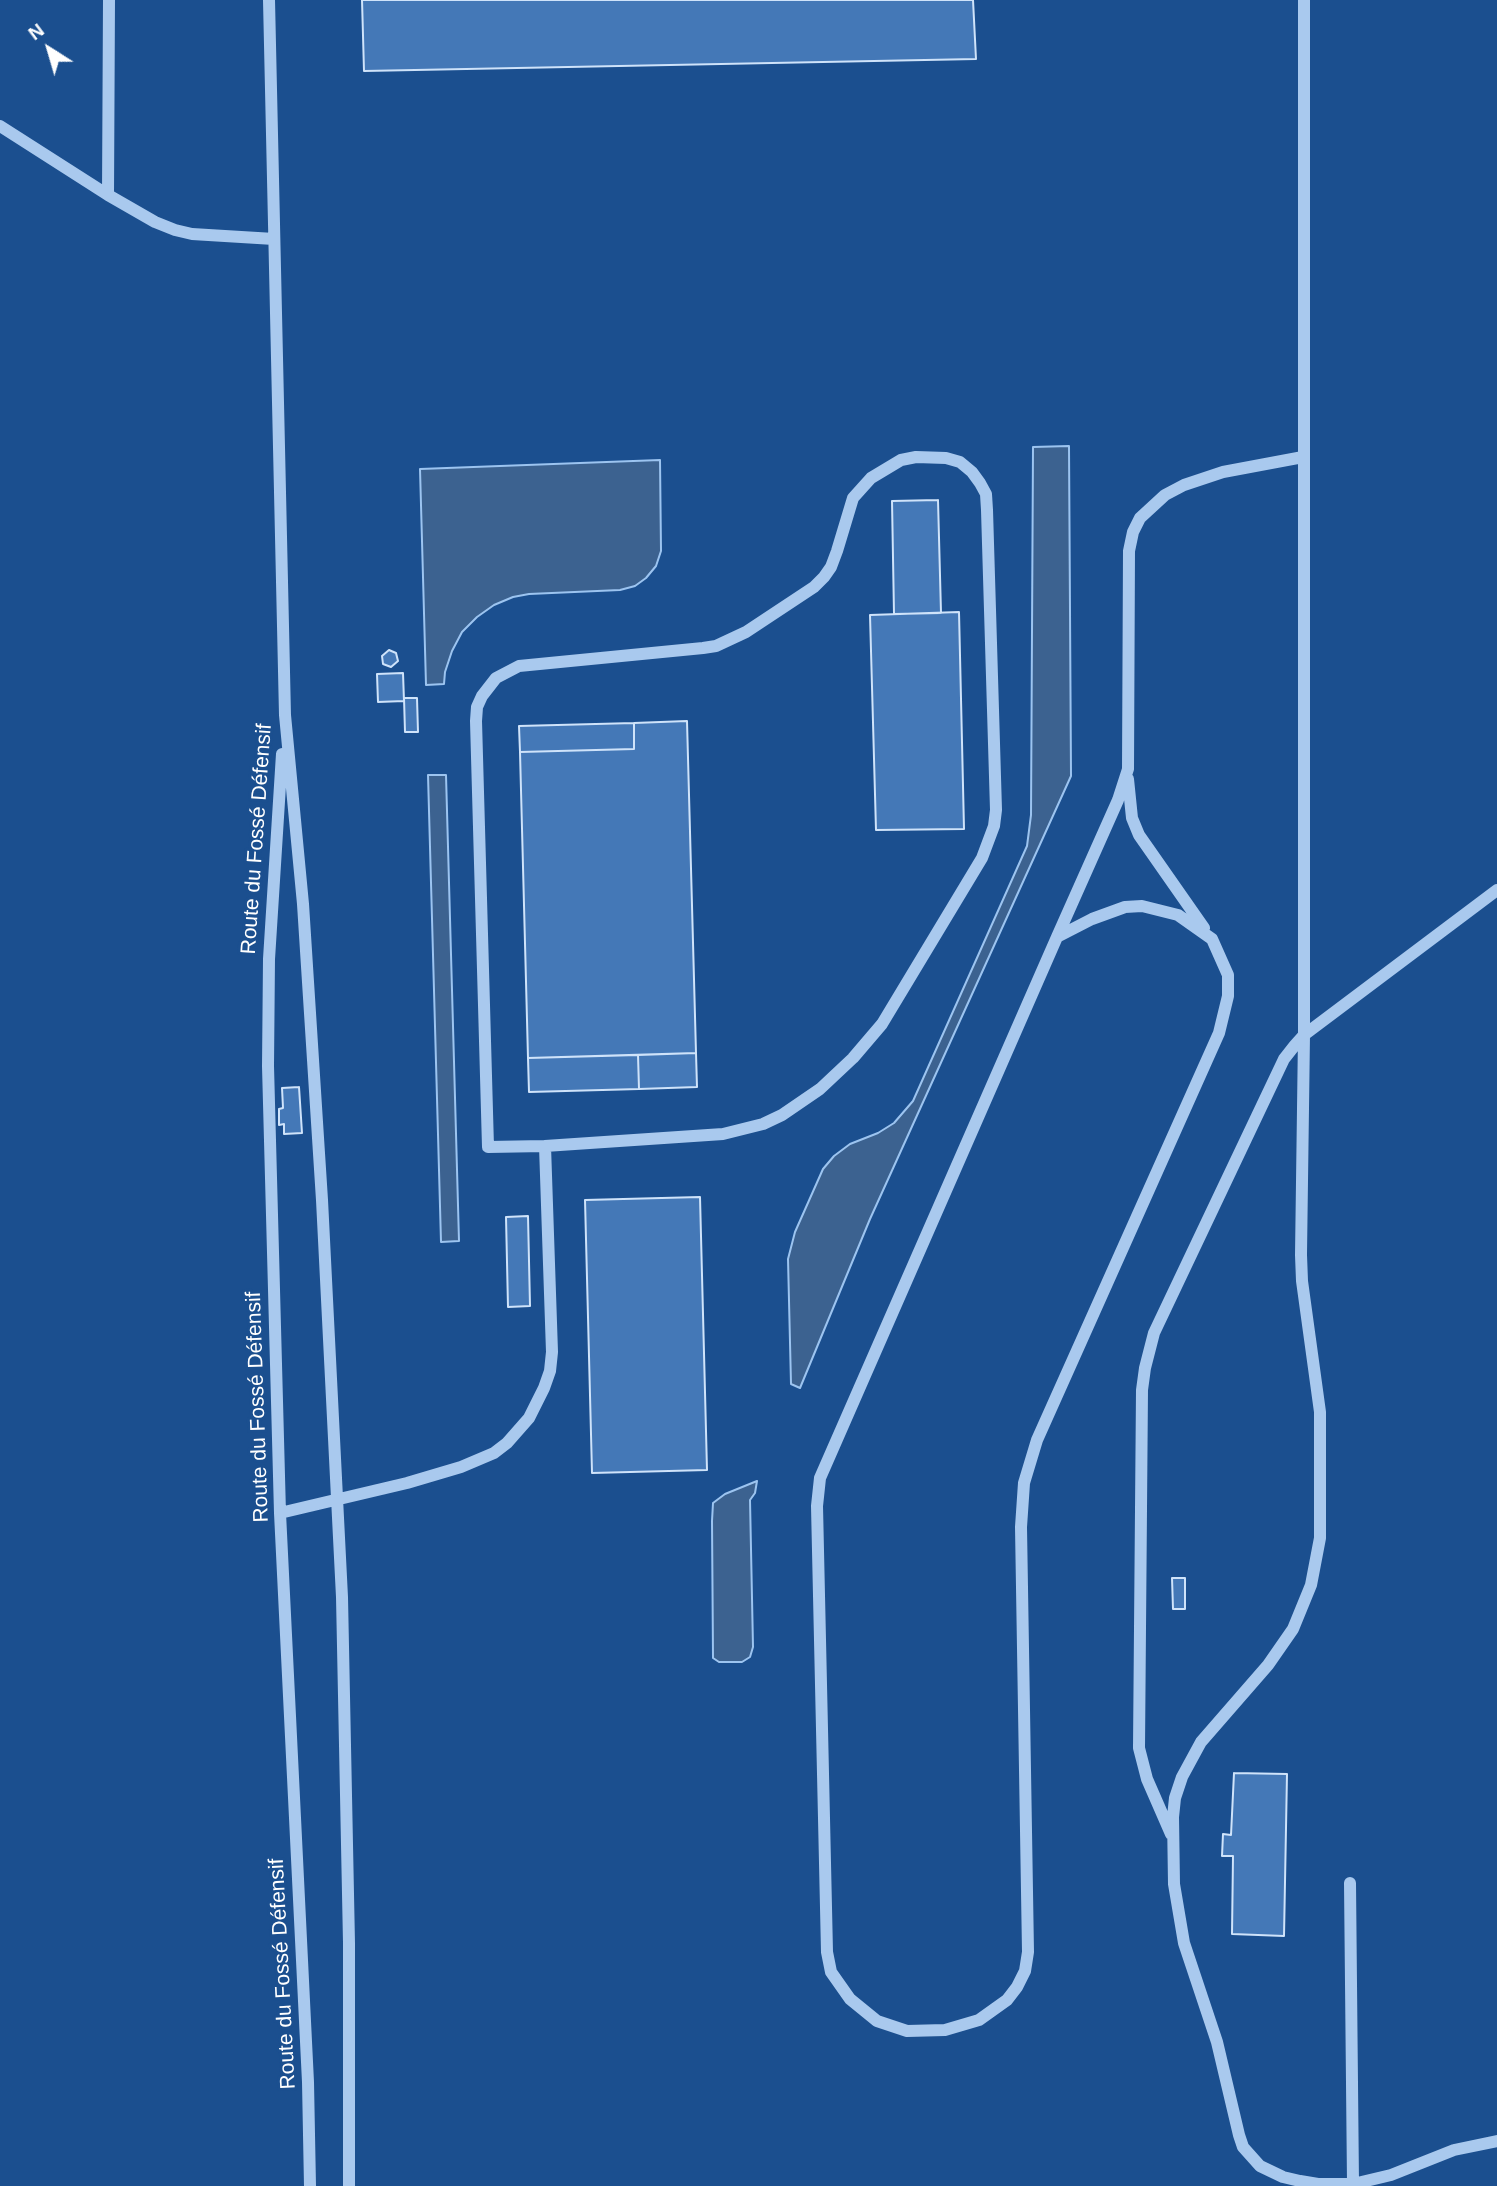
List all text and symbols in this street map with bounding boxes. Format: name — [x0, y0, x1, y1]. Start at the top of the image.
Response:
north arrow — [14, 14, 84, 84]
text: N — [24, 19, 48, 44]
street label: Route du Fossé Défensif — [236, 723, 278, 955]
street label: Route du Fossé Défensif — [241, 1291, 275, 1523]
street label: Route du Fossé Défensif — [264, 1858, 302, 2090]

